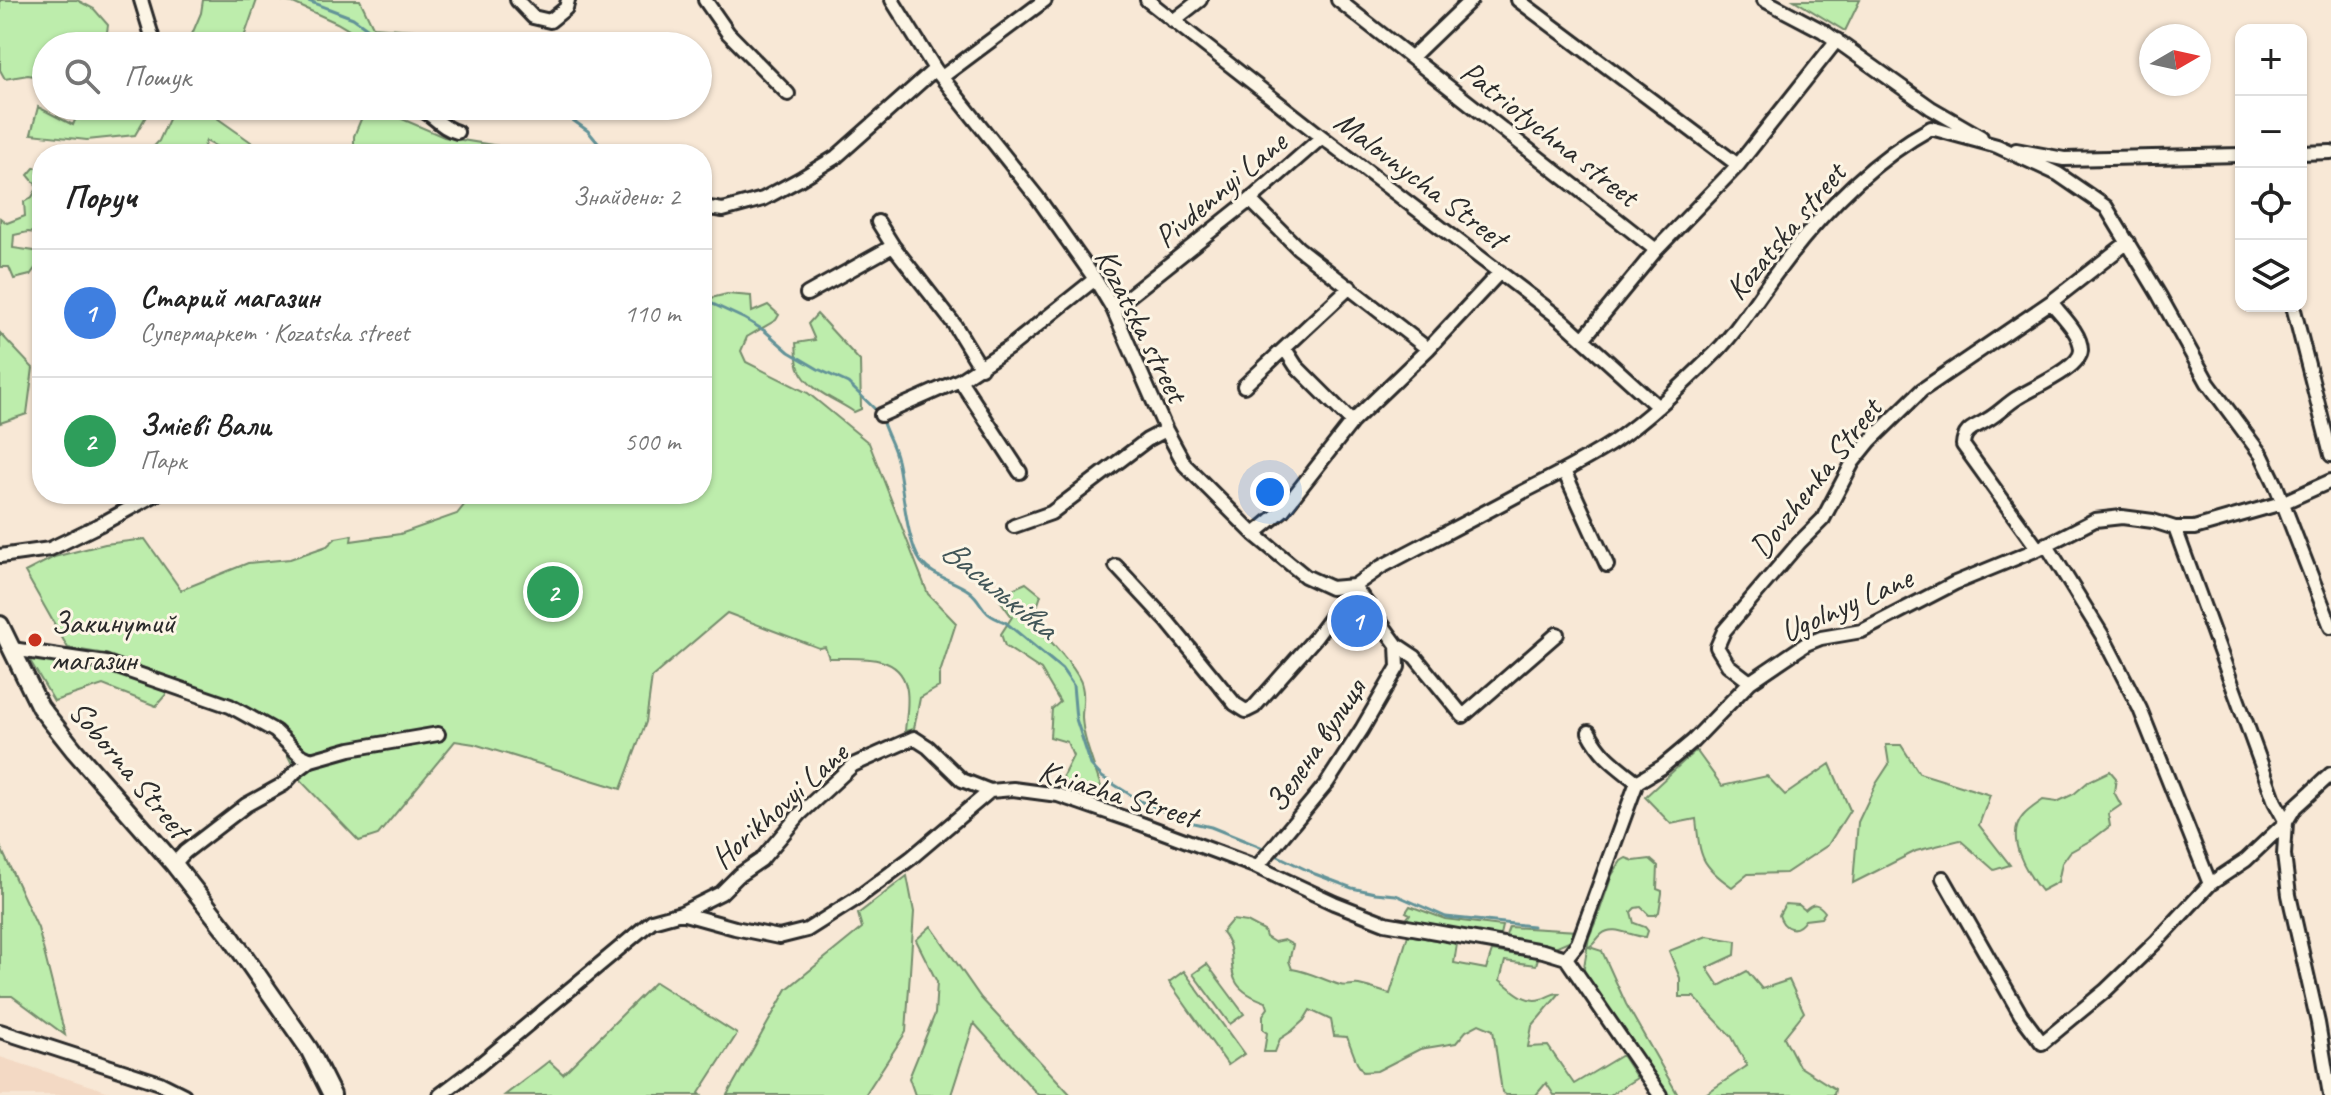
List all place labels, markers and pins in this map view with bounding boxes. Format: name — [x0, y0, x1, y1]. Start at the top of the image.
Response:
pin: 2 — [527, 562, 579, 622]
pin: 1 — [1331, 591, 1383, 651]
place label: Закинутий магазин — [51, 602, 177, 680]
marker: Закинутий магазин — [26, 631, 44, 649]

